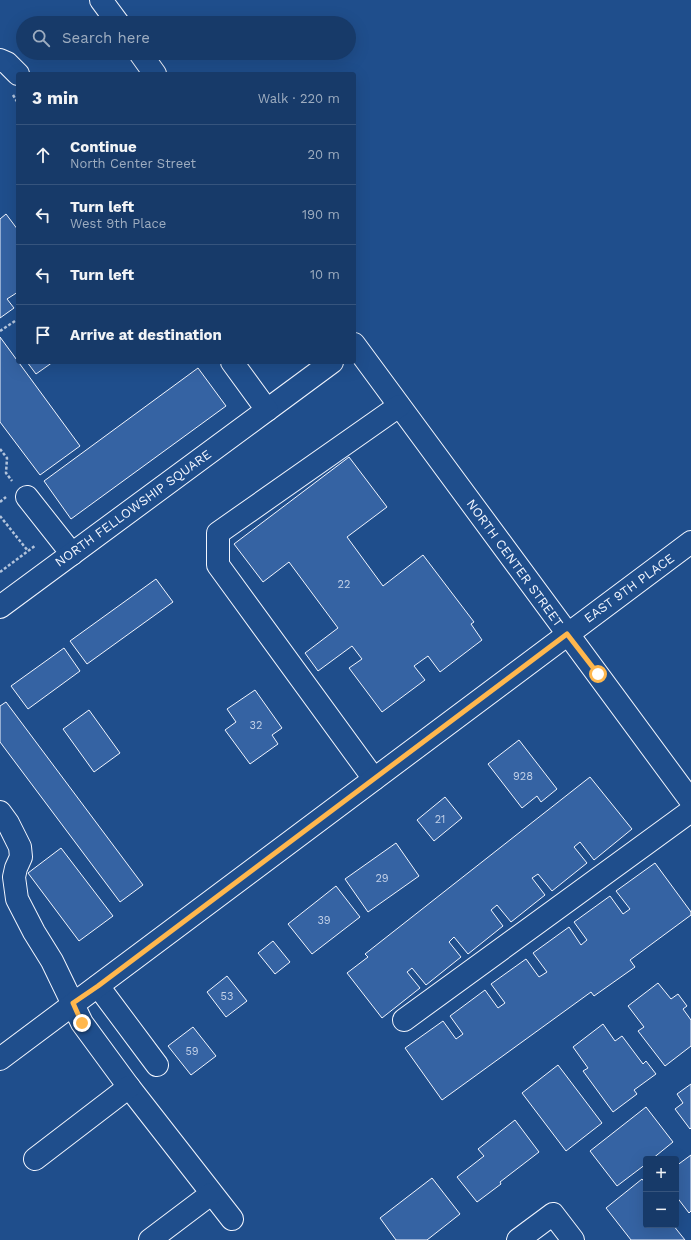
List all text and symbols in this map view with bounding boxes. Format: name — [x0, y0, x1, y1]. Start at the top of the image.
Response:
search box — [16, 16, 356, 60]
icon: search — [30, 27, 52, 49]
text: Search here — [62, 29, 150, 47]
text: 3 min — [32, 88, 78, 108]
text: Walk · 220 m — [258, 91, 340, 106]
text: Continue — [70, 138, 137, 156]
icon: ahead — [32, 144, 54, 166]
text: 20 m — [308, 147, 340, 162]
text: North Center Street — [70, 156, 196, 171]
text: Turn left — [70, 198, 134, 216]
icon: left — [32, 204, 54, 226]
text: 190 m — [302, 207, 340, 222]
text: West 9th Place — [70, 216, 166, 231]
icon: left — [32, 264, 54, 286]
text: Turn left — [70, 266, 134, 284]
text: 10 m — [310, 267, 340, 282]
icon: arrive — [32, 324, 54, 346]
text: Arrive at destination — [70, 326, 222, 344]
street label: NORTH FELLOWSHIP SQUARE — [52, 446, 214, 570]
street label: NORTH CENTER STREET — [464, 496, 567, 630]
street label: EAST 9TH PLACE — [581, 550, 677, 626]
house number: 22 — [338, 578, 350, 591]
route start — [589, 665, 607, 683]
house number: 32 — [250, 719, 262, 732]
house number: 928 — [513, 770, 533, 783]
house number: 21 — [435, 813, 445, 826]
house number: 29 — [375, 872, 389, 885]
house number: 39 — [317, 914, 331, 927]
house number: 53 — [221, 990, 233, 1003]
route end — [73, 1014, 91, 1032]
house number: 59 — [185, 1045, 199, 1058]
map controls — [643, 1156, 679, 1228]
button: + — [643, 1156, 679, 1192]
button: − — [643, 1192, 679, 1228]

